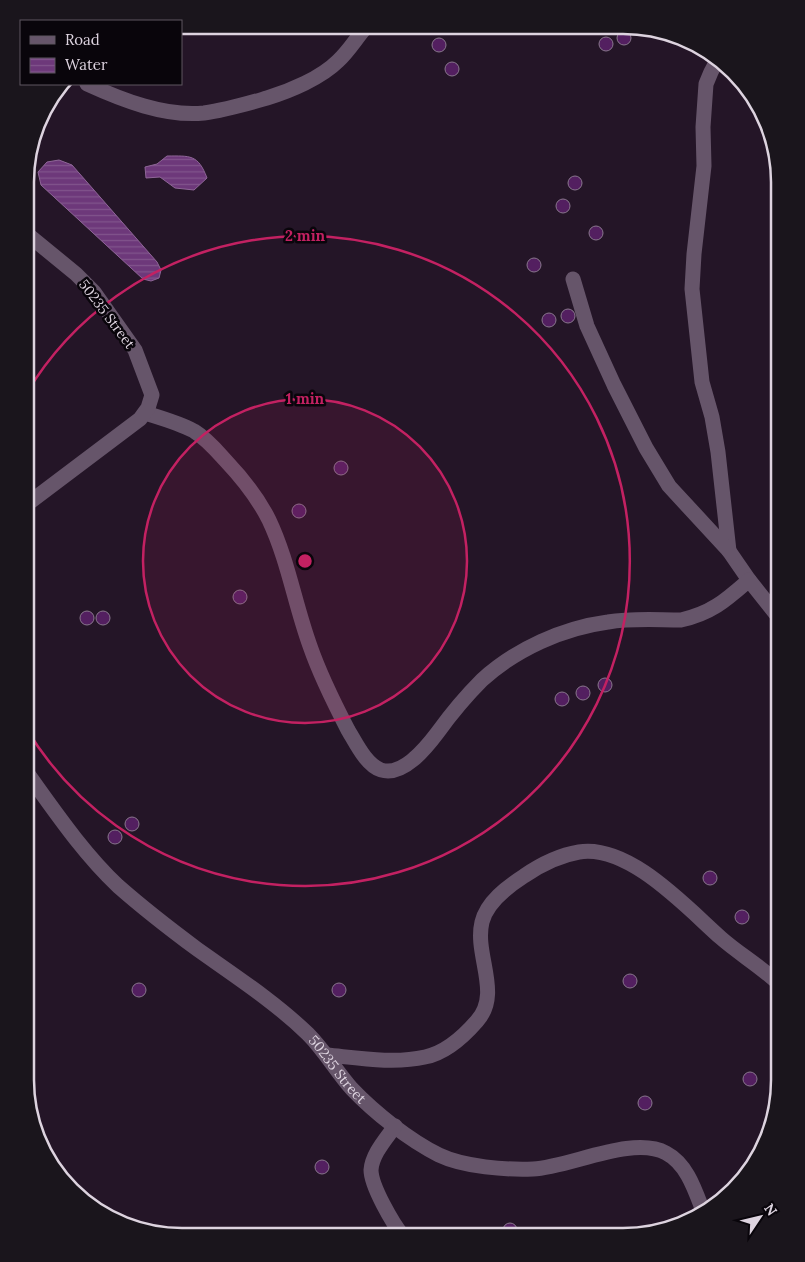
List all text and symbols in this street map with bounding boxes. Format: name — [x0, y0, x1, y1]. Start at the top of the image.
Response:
legend — [20, 20, 182, 85]
text: Road — [65, 30, 100, 49]
text: Water — [65, 55, 108, 74]
text: 2 min — [285, 226, 326, 245]
street label: 50235 Street — [75, 276, 139, 353]
text: 1 min — [286, 389, 325, 408]
centre of rings — [296, 552, 314, 570]
street label: 50235 Street — [305, 1032, 371, 1108]
north arrow — [735, 1192, 785, 1242]
text: N — [760, 1200, 781, 1219]

